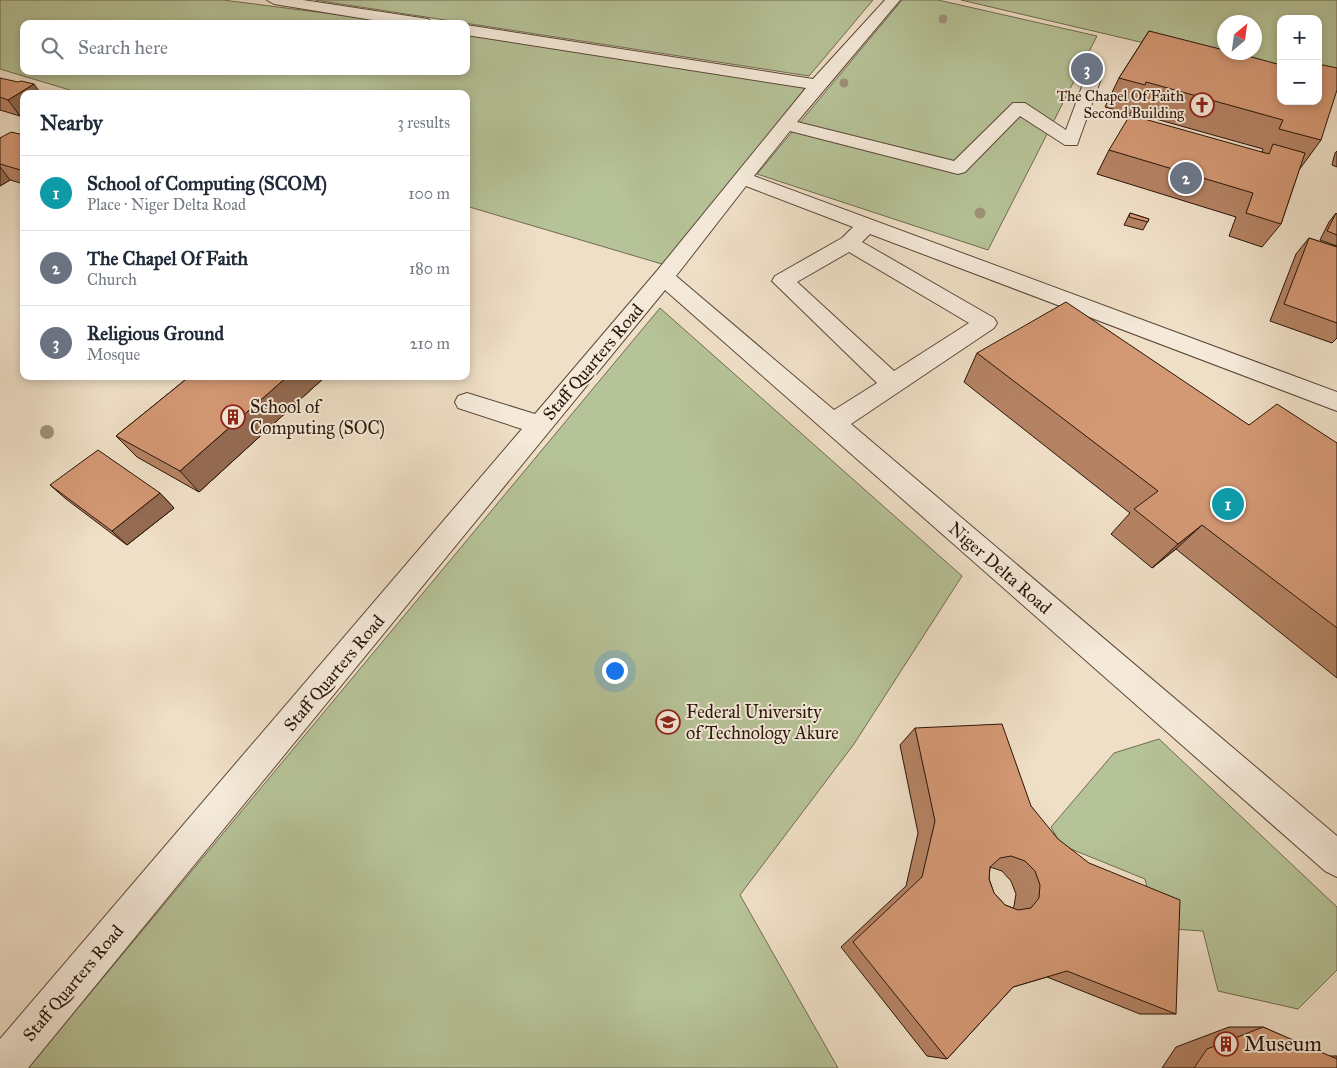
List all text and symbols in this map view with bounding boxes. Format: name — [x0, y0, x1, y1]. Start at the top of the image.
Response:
north arrow — [1217, 15, 1262, 60]
map controls — [1277, 15, 1322, 105]
button: + — [1277, 15, 1322, 60]
search box — [20, 20, 470, 75]
icon: search — [38, 34, 66, 62]
text: Search here — [78, 36, 168, 59]
pin: 3 — [1071, 50, 1103, 88]
button: − — [1277, 60, 1322, 105]
place label: The Chapel Of Faith Second Building — [1057, 87, 1185, 122]
church icon: The Chapel Of Faith Second Building — [1189, 92, 1215, 118]
text: Nearby — [40, 110, 103, 136]
text: 3 results — [397, 113, 450, 132]
pin: 2 — [1170, 159, 1202, 197]
text: School of Computing (SCOM) — [87, 172, 327, 195]
text: 1 — [53, 184, 59, 203]
text: 100 m — [408, 184, 450, 203]
text: Place · Niger Delta Road — [87, 195, 246, 214]
text: The Chapel Of Faith — [87, 247, 248, 270]
text: 2 — [52, 259, 60, 278]
text: 180 m — [409, 259, 450, 278]
text: Church — [87, 270, 137, 289]
street label: Staff Quarters Road — [538, 299, 648, 425]
text: Religious Ground — [87, 322, 224, 345]
text: 3 — [53, 334, 59, 353]
text: 210 m — [410, 334, 450, 353]
text: Mosque — [87, 345, 140, 364]
place label: School of Computing (SOC) — [250, 396, 385, 440]
building icon: School of Computing (SOC) — [220, 404, 246, 430]
pin: 1 — [1212, 485, 1244, 523]
street label: Niger Delta Road — [943, 517, 1056, 619]
street label: Staff Quarters Road — [279, 610, 389, 736]
your location — [602, 658, 628, 684]
place label: Federal University of Technology Akure — [686, 701, 839, 745]
school or university icon: Federal University of Technology Akure — [655, 709, 681, 735]
street label: Staff Quarters Road — [18, 920, 128, 1046]
building icon: Museum — [1213, 1031, 1239, 1057]
place label: Museum — [1244, 1031, 1322, 1057]

